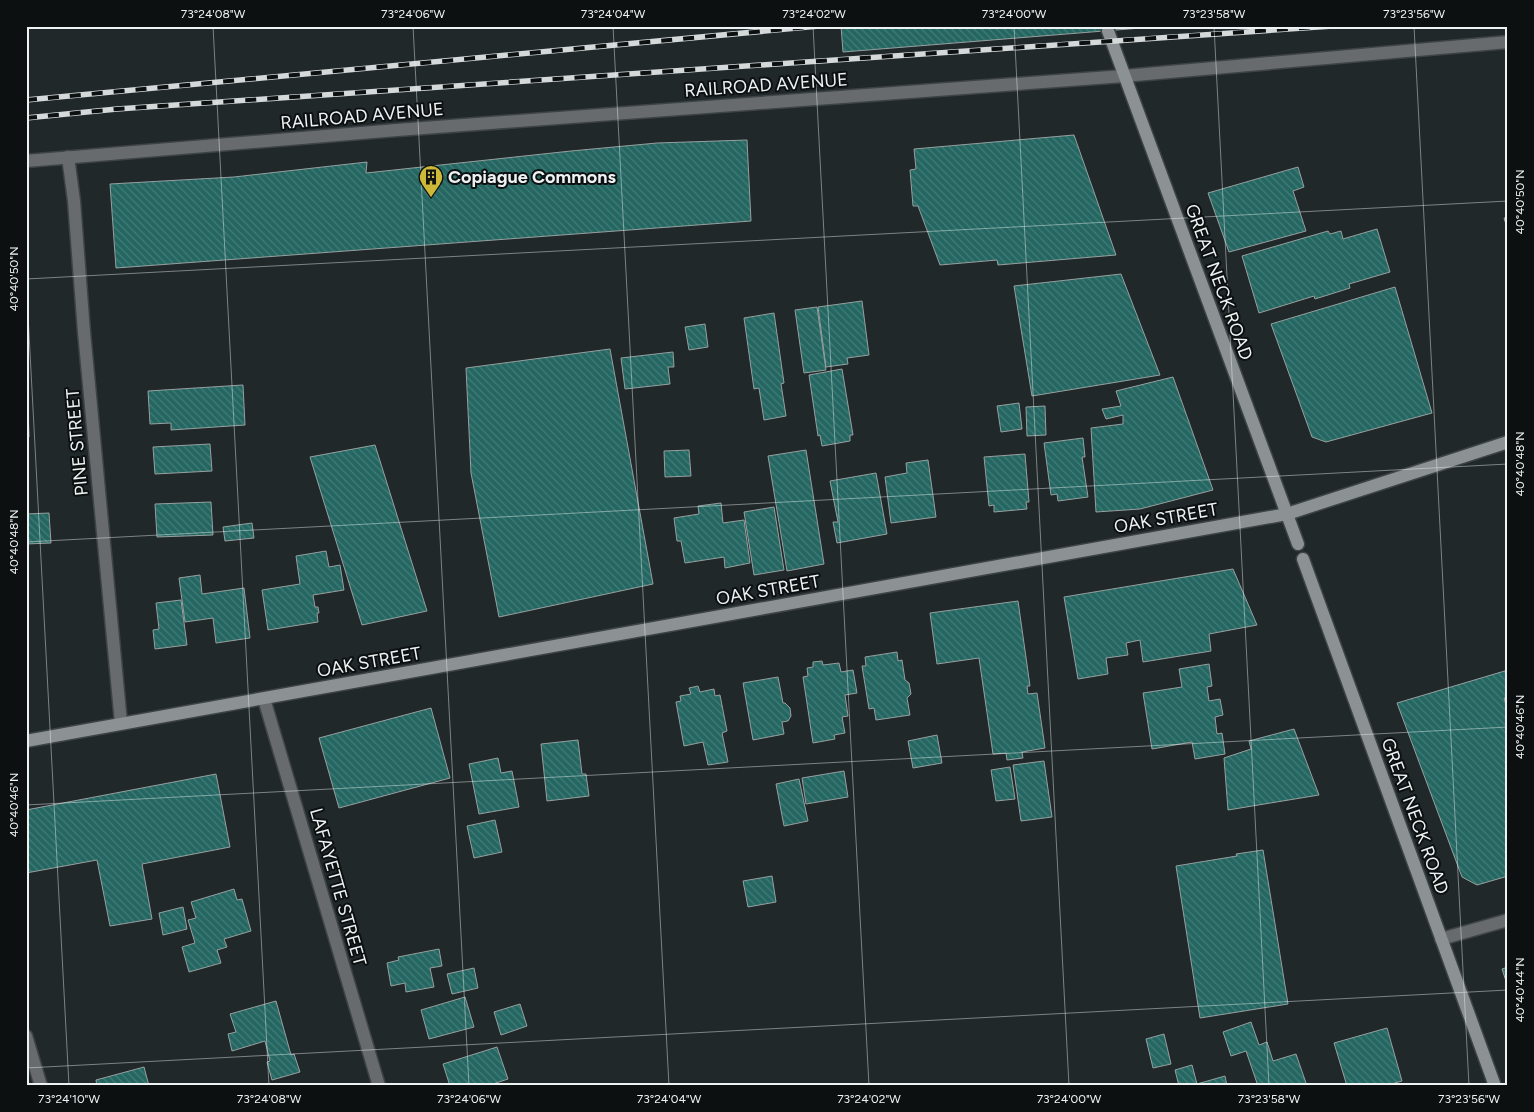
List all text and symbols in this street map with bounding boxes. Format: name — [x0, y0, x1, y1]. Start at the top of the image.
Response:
text: 73°24'08"W — [181, 7, 246, 21]
text: 73°24'06"W — [381, 7, 445, 21]
text: 73°24'04"W — [581, 7, 646, 21]
text: 73°24'02"W — [782, 7, 846, 21]
text: 73°24'00"W — [982, 7, 1047, 21]
text: 73°23'58"W — [1183, 7, 1246, 21]
text: 73°23'56"W — [1383, 7, 1446, 21]
street label: RAILROAD AVENUE — [684, 68, 848, 102]
street label: RAILROAD AVENUE — [279, 98, 445, 134]
building icon: Copiague Commons — [418, 164, 444, 198]
place label: Copiague Commons — [448, 166, 617, 188]
text: 40°40'50"N — [1513, 170, 1527, 234]
street label: GREAT NECK ROAD — [1180, 201, 1258, 363]
text: 40°40'50"N — [7, 247, 21, 311]
street label: PINE STREET — [61, 387, 93, 497]
text: 40°40'48"N — [1513, 431, 1527, 497]
street label: OAK STREET — [1112, 498, 1220, 538]
text: 40°40'48"N — [7, 509, 21, 575]
street label: OAK STREET — [714, 570, 822, 610]
street label: OAK STREET — [315, 642, 423, 682]
text: 40°40'46"N — [1513, 695, 1527, 759]
street label: GREAT NECK ROAD — [1376, 735, 1454, 897]
text: 40°40'46"N — [7, 773, 21, 837]
street label: LAFAYETTE STREET — [305, 805, 371, 969]
text: 40°40'44"N — [1513, 957, 1527, 1023]
text: 73°24'10"W — [38, 1092, 100, 1106]
text: 73°24'08"W — [237, 1092, 302, 1106]
text: 73°24'06"W — [437, 1092, 501, 1106]
text: 73°24'04"W — [637, 1092, 702, 1106]
text: 73°24'02"W — [837, 1092, 901, 1106]
text: 73°24'00"W — [1037, 1092, 1102, 1106]
text: 73°23'58"W — [1238, 1092, 1301, 1106]
text: 73°23'56"W — [1438, 1092, 1501, 1106]

